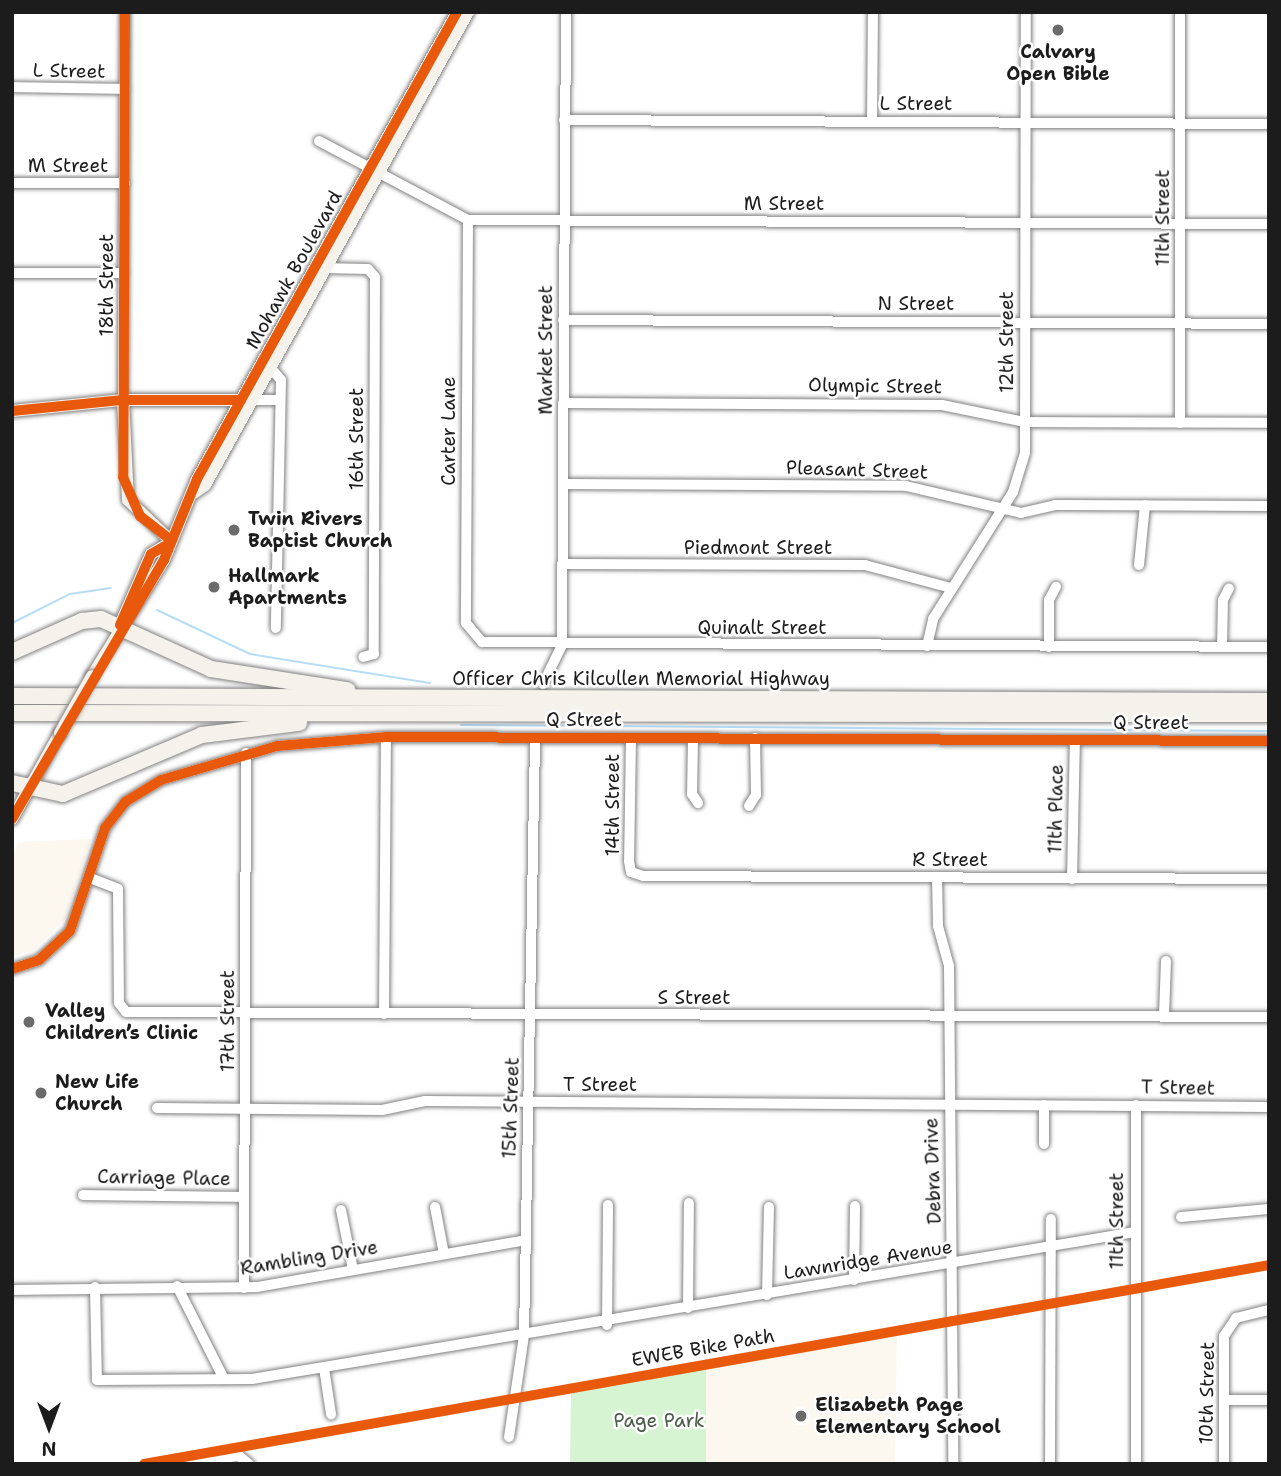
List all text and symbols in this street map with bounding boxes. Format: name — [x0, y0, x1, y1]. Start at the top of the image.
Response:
marker: Calvary Open Bible — [1050, 22, 1066, 38]
place label: Calvary Open Bible — [1006, 41, 1110, 85]
street label: L Street — [32, 59, 106, 83]
street label: L Street — [880, 93, 952, 115]
street label: M Street — [28, 155, 108, 177]
street label: 11th Street — [1152, 169, 1174, 267]
street label: Mohawk Boulevard — [241, 187, 347, 353]
street label: M Street — [744, 193, 824, 215]
street label: 18th Street — [96, 234, 118, 336]
street label: Market Street — [535, 285, 557, 415]
street label: 12th Street — [996, 291, 1018, 393]
street label: N Street — [878, 293, 954, 315]
street label: Olympic Street — [808, 373, 942, 399]
street label: Carter Lane — [438, 376, 460, 486]
street label: 16th Street — [346, 388, 368, 490]
street label: Pleasant Street — [786, 456, 928, 484]
place label: Twin Rivers Baptist Church — [248, 508, 392, 552]
marker: Twin Rivers Baptist Church — [226, 522, 242, 538]
street label: Piedmont Street — [684, 537, 832, 559]
place label: Hallmark Apartments — [228, 565, 347, 609]
marker: Hallmark Apartments — [206, 579, 222, 595]
street label: Quinalt Street — [697, 617, 827, 639]
street label: Officer Chris Kilcullen Memorial Highway — [452, 668, 830, 690]
street label: Q Street — [546, 709, 622, 731]
street label: Q Street — [1113, 712, 1189, 734]
street label: 14th Street — [602, 754, 624, 856]
street label: 11th Place — [1044, 764, 1068, 854]
street label: R Street — [912, 849, 988, 871]
street label: 17th Street — [217, 970, 239, 1072]
street label: S Street — [658, 987, 730, 1009]
place label: Valley Children’s Clinic — [45, 1000, 198, 1044]
marker: Valley Children’s Clinic — [19, 1012, 39, 1032]
street label: 15th Street — [498, 1057, 524, 1159]
place label: New Life Church — [55, 1071, 139, 1115]
street label: T Street — [563, 1074, 637, 1096]
street label: T Street — [1141, 1076, 1215, 1100]
marker: New Life Church — [33, 1085, 49, 1101]
street label: Debra Drive — [920, 1117, 946, 1225]
street label: Carriage Place — [97, 1165, 231, 1191]
street label: 11th Street — [1106, 1172, 1128, 1270]
street label: Lawnridge Avenue — [782, 1235, 954, 1285]
street label: Rambling Drive — [239, 1236, 379, 1280]
street label: EWEB Bike Path — [630, 1324, 776, 1372]
street label: 10th Street — [1195, 1341, 1219, 1445]
north arrow — [14, 1392, 84, 1462]
place label: Elizabeth Page Elementary School — [815, 1394, 1001, 1438]
marker: Elizabeth Page Elementary School — [793, 1408, 809, 1424]
park label: Page Park — [613, 1410, 705, 1432]
text: N — [41, 1436, 57, 1461]

